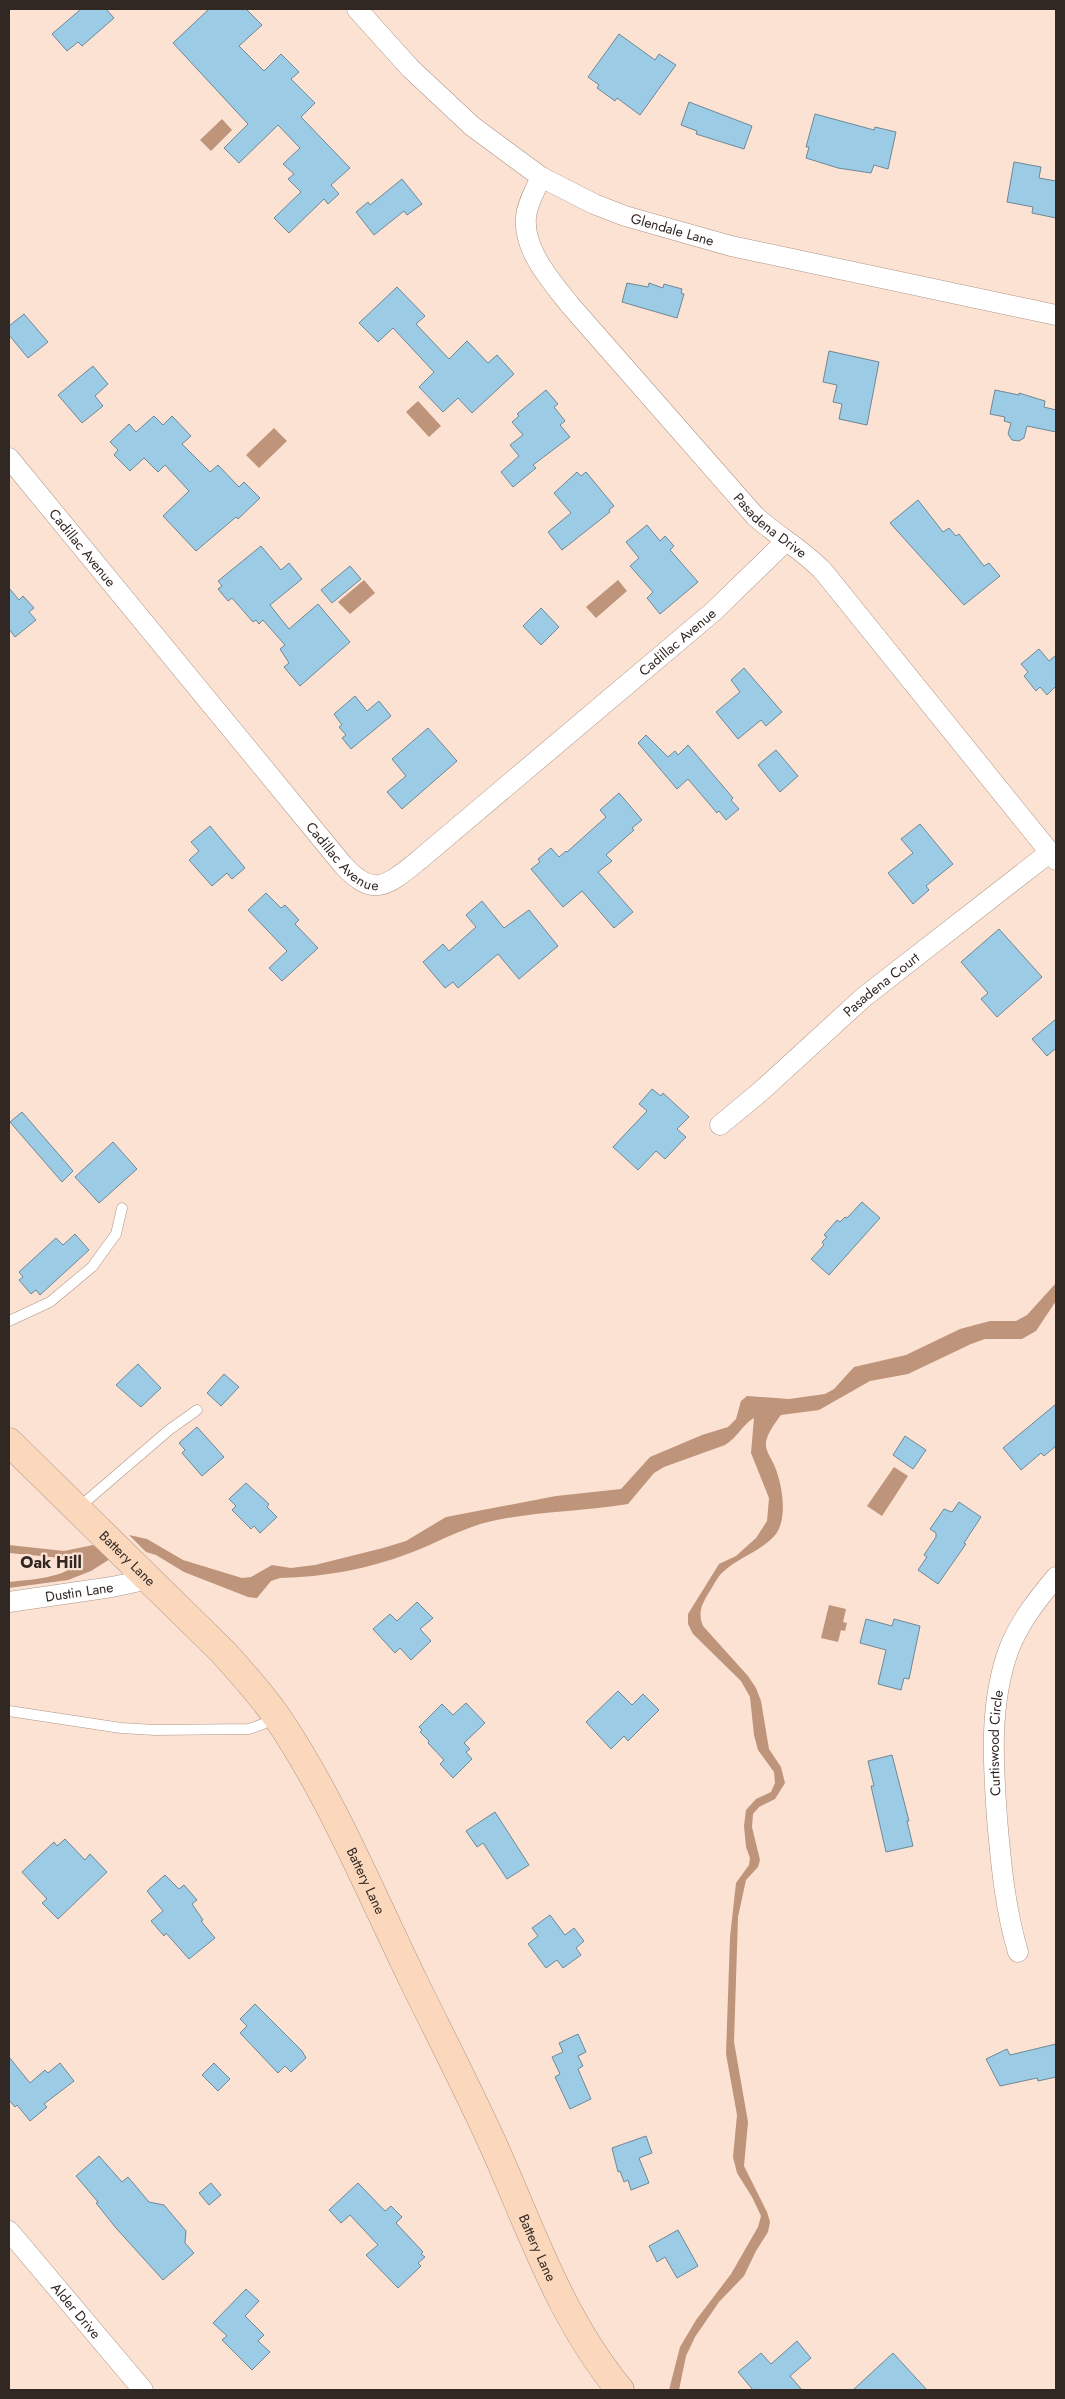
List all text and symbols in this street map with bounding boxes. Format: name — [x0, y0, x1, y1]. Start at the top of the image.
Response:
street label: Glendale Lane — [628, 208, 716, 251]
street label: Pasadena Drive — [729, 488, 811, 563]
street label: Cadillac Avenue — [44, 504, 121, 591]
street label: Cadillac Avenue — [634, 603, 720, 680]
street label: Cadillac Avenue — [301, 817, 379, 895]
street label: Pasadena Court — [839, 947, 924, 1021]
street label: Battery Lane — [95, 1526, 160, 1591]
district label: Oak Hill — [20, 1551, 82, 1574]
street label: Dustin Lane — [44, 1577, 115, 1607]
street label: Curtiswood Circle — [984, 1689, 1008, 1797]
street label: Battery Lane — [342, 1844, 390, 1917]
street label: Battery Lane — [514, 2211, 561, 2285]
street label: Alder Drive — [47, 2278, 106, 2343]

